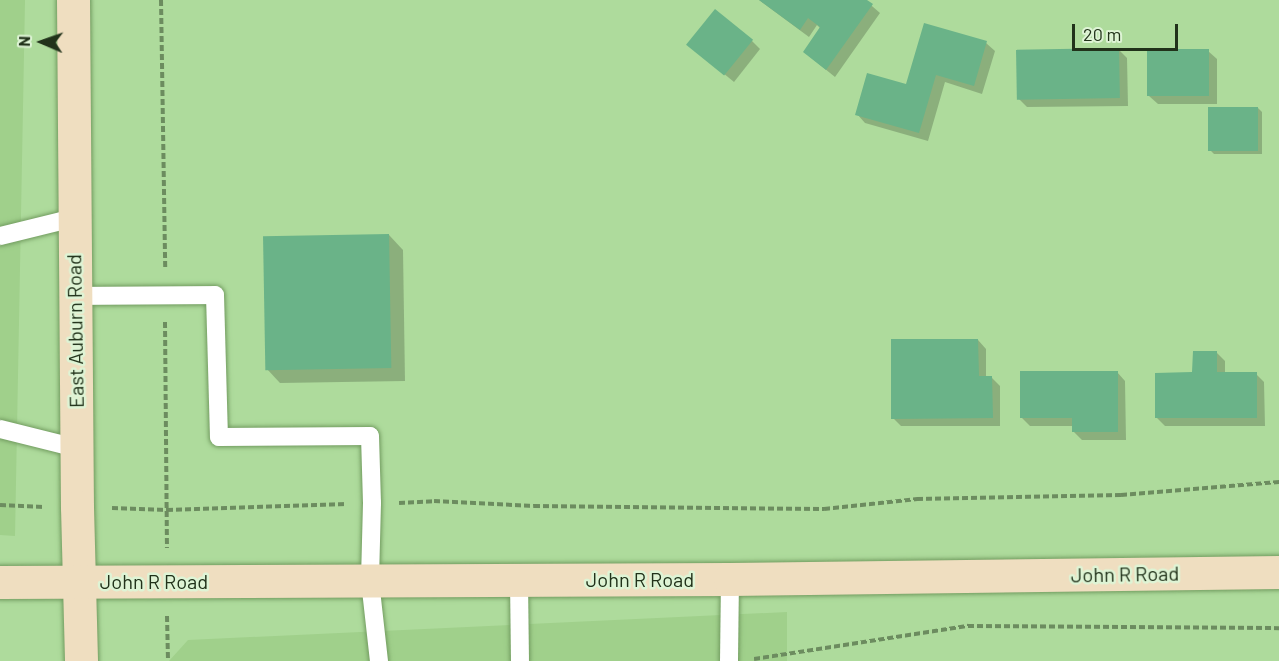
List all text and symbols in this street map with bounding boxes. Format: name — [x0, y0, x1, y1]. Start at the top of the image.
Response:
north arrow — [12, 12, 72, 72]
scale bar — [1075, 12, 1182, 50]
text: 20 m — [1083, 23, 1121, 45]
text: N — [14, 36, 33, 47]
street label: East Auburn Road — [62, 254, 88, 408]
street label: John R Road — [1071, 561, 1179, 587]
street label: John R Road — [586, 567, 694, 591]
street label: John R Road — [100, 569, 208, 593]

